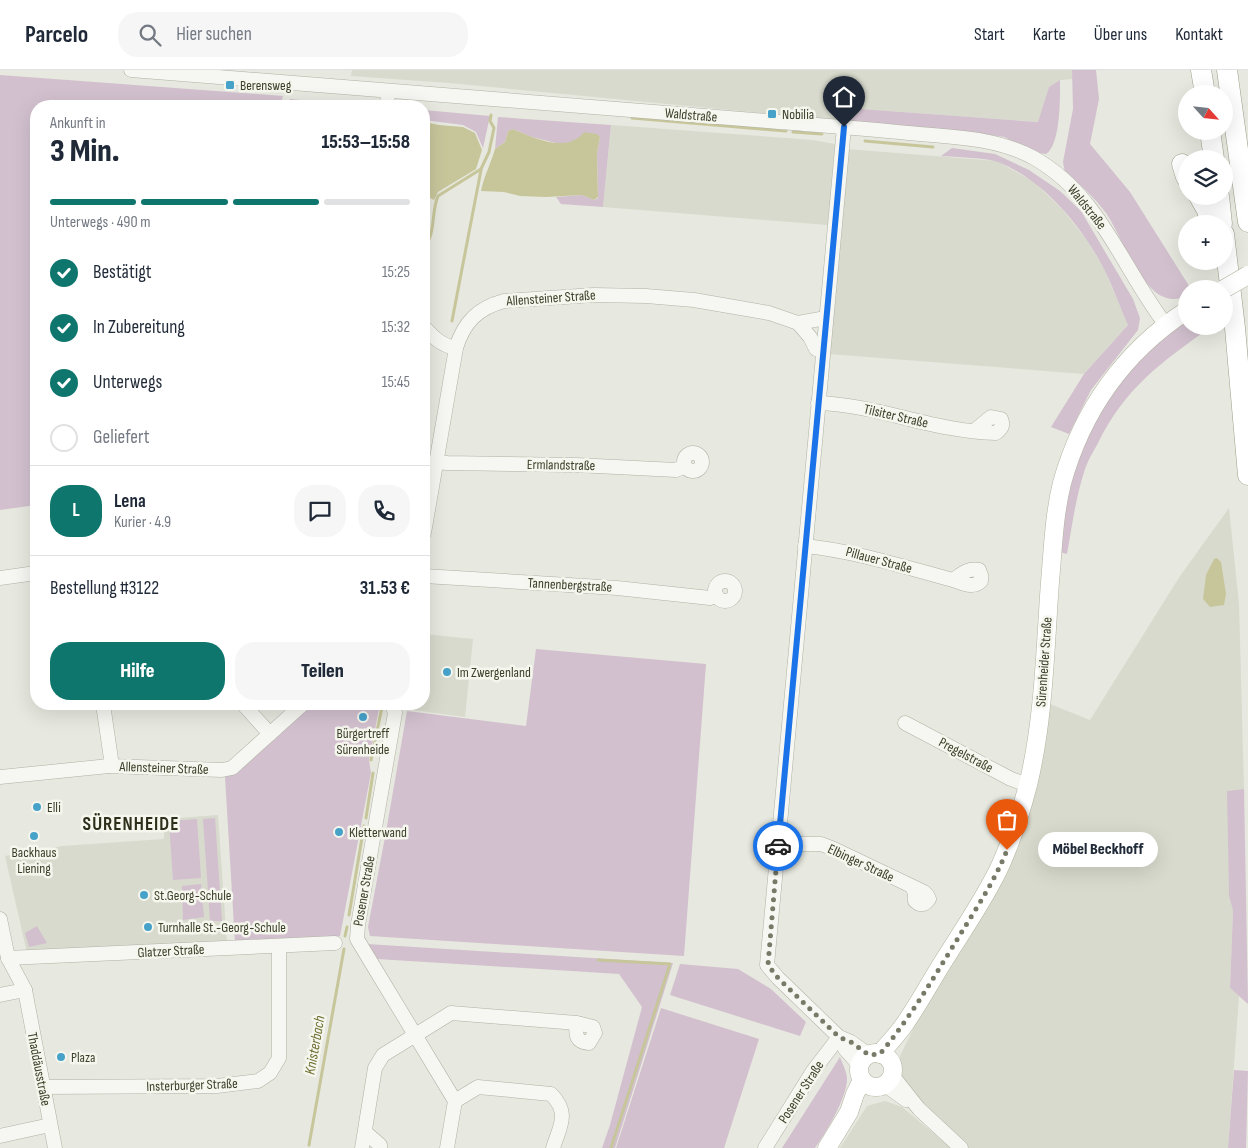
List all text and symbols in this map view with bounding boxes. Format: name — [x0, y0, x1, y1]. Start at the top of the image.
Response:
search box — [118, 12, 468, 57]
text: Parcelo — [25, 20, 88, 49]
icon: search — [136, 21, 164, 49]
text: Hier suchen — [176, 23, 252, 46]
text: Start — [974, 24, 1005, 45]
text: Karte — [1033, 24, 1066, 45]
text: Über uns — [1094, 24, 1147, 45]
text: Kontakt — [1175, 24, 1223, 45]
pin — [823, 76, 865, 127]
place label: Berensweg — [240, 77, 292, 94]
marker: Berensweg — [224, 79, 236, 91]
icon: home — [830, 83, 858, 111]
north arrow — [1178, 85, 1232, 140]
map controls — [1178, 85, 1233, 335]
street label: Waldstraße — [664, 104, 718, 126]
place label: Nobilia — [782, 106, 814, 123]
marker: Nobilia — [766, 108, 778, 120]
text: Ankunft in — [50, 114, 106, 133]
text: 15:53–15:58 — [321, 131, 410, 154]
text: 3 Min. — [50, 132, 120, 171]
button: layers — [1178, 150, 1233, 205]
street label: Waldstraße — [1064, 181, 1110, 233]
text: Unterwegs · 490 m — [50, 213, 150, 232]
button: + — [1178, 215, 1233, 270]
icon: check — [50, 259, 78, 287]
text: Bestätigt — [93, 261, 152, 284]
text: 15:25 — [382, 263, 410, 282]
button: − — [1178, 280, 1233, 335]
street label: Allensteiner Straße — [505, 286, 596, 310]
icon: check — [50, 314, 78, 342]
text: In Zubereitung — [93, 316, 185, 339]
text: 15:32 — [382, 318, 410, 337]
icon: check — [50, 369, 78, 397]
text: Unterwegs — [93, 371, 162, 394]
text: 15:45 — [382, 373, 410, 392]
street label: Tilsiter Straße — [862, 400, 930, 432]
text: Geliefert — [93, 426, 149, 449]
street label: Ermlandstraße — [527, 456, 595, 474]
button: chat — [294, 485, 346, 537]
button: phone — [358, 485, 410, 537]
text: Lena — [114, 490, 146, 513]
text: L — [72, 499, 80, 522]
text: Kurier · 4.9 — [114, 513, 171, 532]
street label: Pillauer Straße — [844, 543, 914, 577]
street label: Tannenbergstraße — [527, 574, 613, 596]
text: Bestellung #3122 — [50, 577, 159, 600]
text: 31.53 € — [360, 577, 410, 600]
street label: Sürenheider Straße — [1032, 616, 1056, 708]
button: Hilfe — [50, 642, 225, 700]
button: Teilen — [235, 642, 410, 700]
place label: Im Zwergenland — [457, 664, 531, 681]
marker: Im Zwergenland — [441, 666, 453, 678]
marker: Bürgertreff Sürenheide — [357, 711, 369, 723]
place label: Bürgertreff Sürenheide — [337, 725, 390, 758]
street label: Pregelstraße — [936, 734, 996, 776]
street label: Allensteiner Straße — [118, 758, 209, 778]
place label: Elli — [47, 799, 61, 816]
pin — [986, 799, 1028, 850]
marker: Elli — [31, 801, 43, 813]
icon: bag — [993, 806, 1021, 834]
district label: SÜRENHEIDE — [83, 813, 179, 836]
courier — [753, 821, 803, 871]
place label: Kletterwand — [349, 824, 407, 841]
marker: Kletterwand — [333, 826, 345, 838]
marker: Backhaus Liening — [28, 830, 40, 842]
icon: car — [764, 832, 792, 860]
callout: Möbel Beckhoff — [1037, 832, 1157, 868]
street label: Elbinger Straße — [825, 840, 897, 886]
text: Möbel Beckhoff — [1052, 840, 1144, 859]
place label: Backhaus Liening — [12, 844, 56, 877]
street label: Posener Straße — [349, 854, 379, 928]
place label: St.Georg-Schule — [154, 887, 231, 904]
marker: St.Georg-Schule — [138, 889, 150, 901]
place label: Turnhalle St.-Georg-Schule — [158, 919, 286, 936]
marker: Turnhalle St.-Georg-Schule — [142, 921, 154, 933]
street label: Glatzer Straße — [137, 941, 205, 961]
water label: Knisterbach — [300, 1014, 330, 1076]
street label: Thaddäusstraße — [24, 1031, 54, 1107]
place label: Plaza — [71, 1049, 95, 1066]
marker: Plaza — [55, 1051, 67, 1063]
street label: Posener Straße — [774, 1058, 828, 1126]
street label: Insterburger Straße — [146, 1075, 238, 1095]

